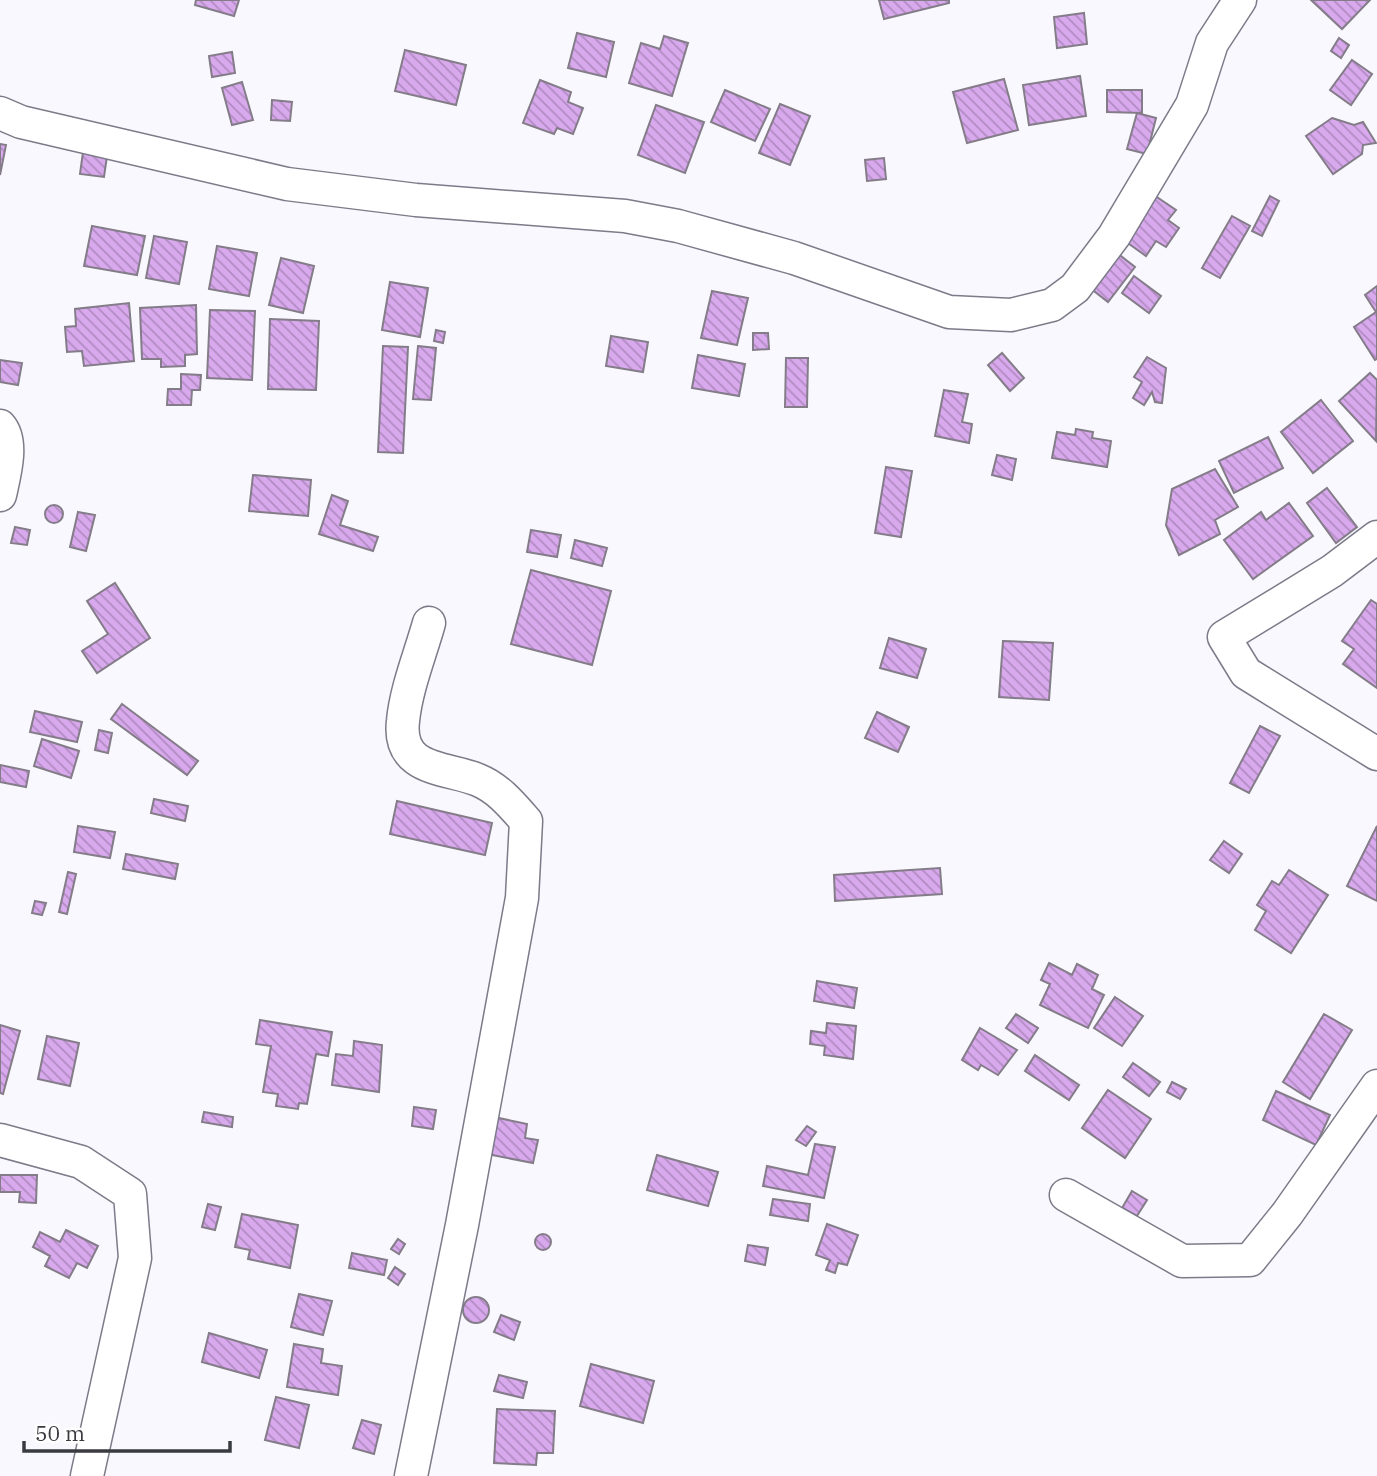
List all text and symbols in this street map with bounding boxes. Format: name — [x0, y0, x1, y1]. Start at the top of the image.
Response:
scale bar — [24, 1410, 231, 1454]
text: 50 m — [35, 1419, 85, 1447]

